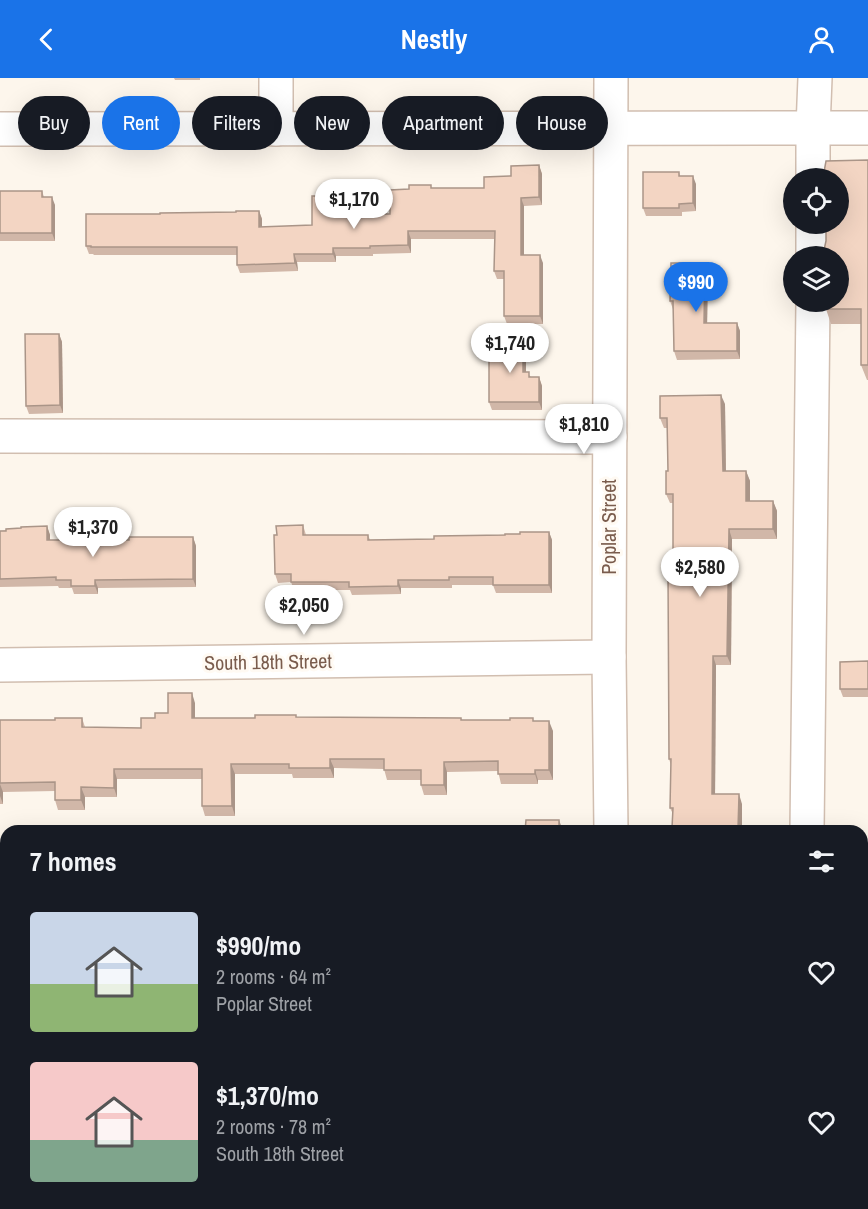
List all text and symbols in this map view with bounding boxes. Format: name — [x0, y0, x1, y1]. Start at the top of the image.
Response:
text: Nestly — [401, 21, 467, 57]
icon: back — [30, 23, 63, 56]
icon: person — [805, 23, 838, 56]
chip: Buy — [18, 96, 90, 150]
chip: Rent — [102, 96, 180, 150]
chip: Filters — [192, 96, 282, 150]
chip: New — [294, 96, 370, 150]
chip: Apartment — [382, 96, 504, 150]
chip: House — [516, 96, 608, 150]
map controls — [783, 168, 849, 312]
button: locate — [783, 168, 849, 234]
pin: $1,170 — [305, 179, 403, 230]
text: $1,170 — [329, 185, 379, 212]
button: layers — [783, 246, 849, 312]
pin: $990 — [660, 262, 732, 313]
text: $990 — [678, 268, 714, 295]
pin: $1,740 — [461, 323, 559, 374]
text: $1,740 — [485, 329, 535, 356]
pin: $1,810 — [535, 404, 633, 455]
text: $1,810 — [559, 410, 609, 437]
street label: Poplar Street — [595, 479, 622, 575]
pin: $1,370 — [44, 507, 142, 558]
text: $1,370 — [68, 513, 118, 540]
pin: $2,580 — [651, 547, 749, 598]
text: $2,580 — [675, 553, 725, 580]
pin: $2,050 — [255, 585, 353, 636]
text: $2,050 — [279, 591, 329, 618]
street label: South 18th Street — [204, 647, 332, 676]
text: 7 homes — [30, 844, 117, 879]
icon: filters — [805, 845, 838, 878]
text: $990/mo — [216, 928, 301, 963]
icon: home — [78, 936, 150, 1008]
icon: heart — [805, 956, 838, 989]
text: 2 rooms · 64 m² — [216, 963, 331, 990]
text: Poplar Street — [216, 990, 312, 1017]
text: $1,370/mo — [216, 1078, 319, 1113]
icon: home — [78, 1086, 150, 1158]
icon: heart — [805, 1106, 838, 1139]
text: 2 rooms · 78 m² — [216, 1113, 331, 1140]
text: South 18th Street — [216, 1140, 344, 1167]

